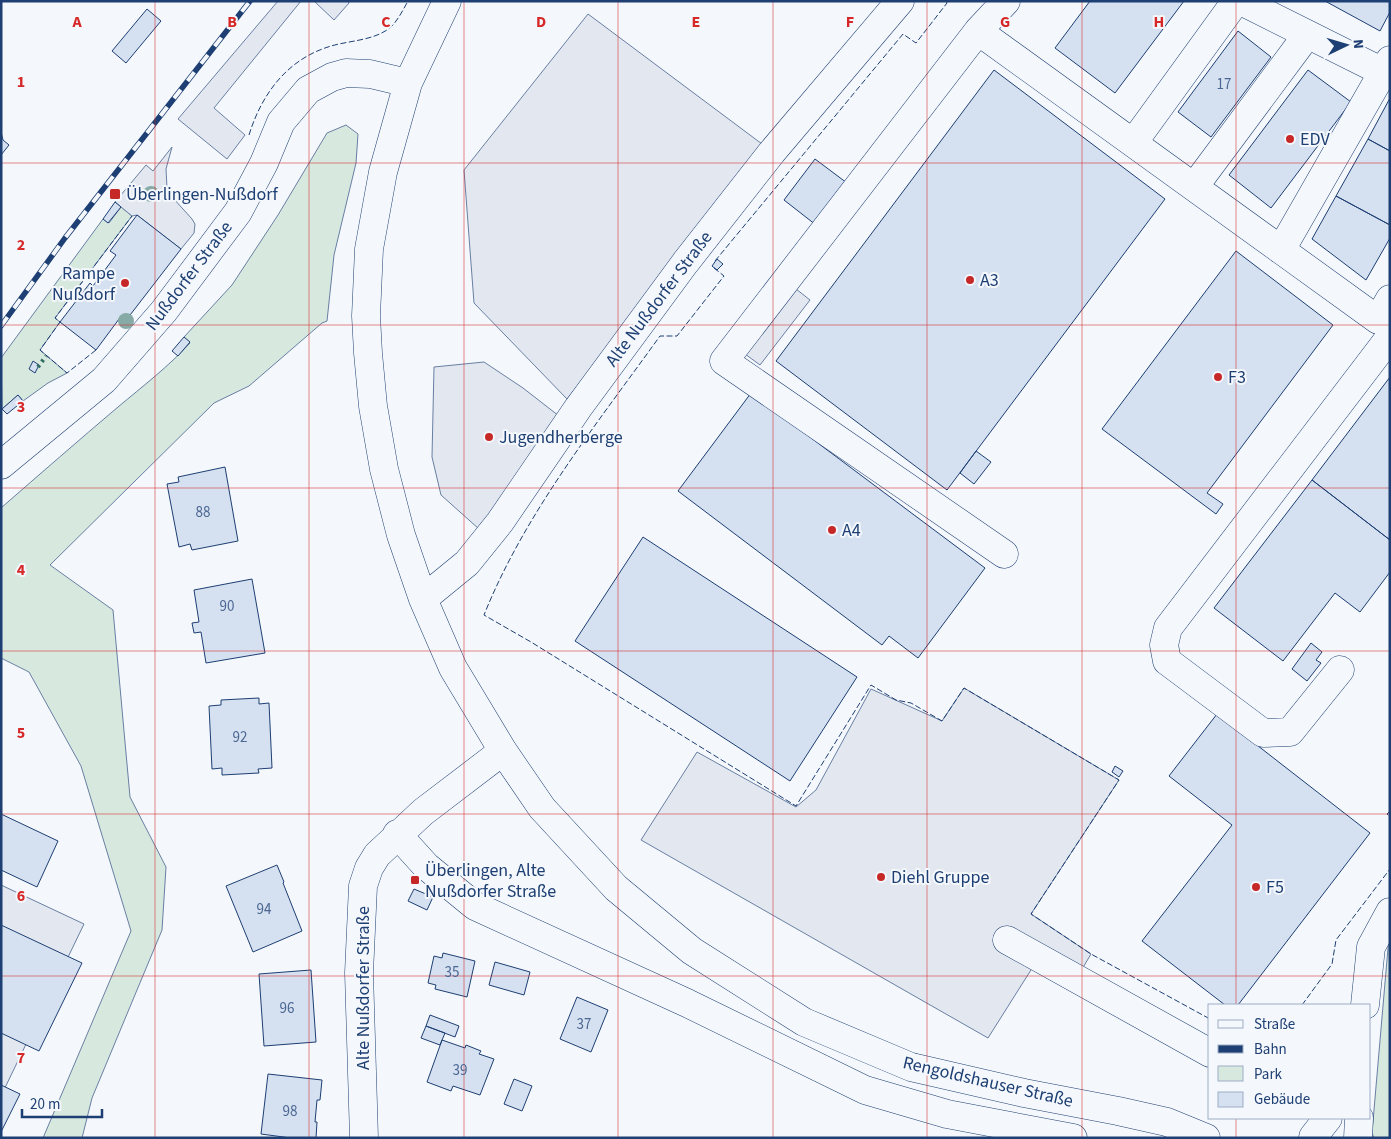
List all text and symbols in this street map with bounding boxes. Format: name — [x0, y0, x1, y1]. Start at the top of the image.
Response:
text: A — [71, 11, 82, 33]
text: B — [227, 11, 237, 33]
text: C — [381, 11, 391, 33]
text: D — [536, 11, 546, 33]
text: E — [692, 11, 700, 33]
text: F — [846, 11, 854, 33]
text: G — [1000, 11, 1010, 33]
text: H — [1154, 11, 1164, 33]
north arrow — [1321, 20, 1371, 70]
text: N — [1348, 38, 1368, 49]
text: 1 — [17, 71, 25, 93]
house number: 17 — [1217, 74, 1231, 95]
place label: EDV — [1300, 127, 1330, 152]
marker: EDV — [1284, 133, 1296, 145]
place label: Überlingen-Nußdorf — [126, 182, 279, 207]
marker: Überlingen-Nußdorf — [108, 187, 122, 201]
street label: Nußdorfer Straße — [140, 216, 238, 336]
street label: Alte Nußdorfer Straße — [600, 226, 718, 372]
text: 2 — [17, 234, 25, 256]
place label: Rampe Nußdorf — [52, 261, 116, 307]
place label: A3 — [980, 268, 999, 293]
marker: A3 — [964, 274, 976, 286]
marker: Rampe Nußdorf — [119, 277, 131, 289]
place label: F3 — [1228, 365, 1246, 390]
marker: F3 — [1212, 371, 1224, 383]
text: 3 — [17, 396, 25, 418]
place label: Jugendherberge — [499, 425, 623, 450]
marker: Jugendherberge — [483, 431, 495, 443]
house number: 88 — [196, 502, 210, 523]
place label: A4 — [842, 518, 861, 543]
marker: A4 — [826, 524, 838, 536]
text: 4 — [17, 559, 26, 581]
house number: 90 — [220, 596, 234, 617]
text: 5 — [17, 722, 25, 744]
house number: 92 — [233, 727, 247, 748]
place label: Überlingen, Alte Nußdorfer Straße — [425, 858, 556, 904]
place label: Diehl Gruppe — [891, 865, 990, 890]
marker: Diehl Gruppe — [875, 871, 887, 883]
marker: Überlingen, Alte Nußdorfer Straße — [409, 874, 421, 886]
place label: F5 — [1266, 875, 1284, 900]
marker: F5 — [1250, 881, 1262, 893]
text: 6 — [17, 885, 25, 907]
house number: 94 — [257, 899, 272, 920]
street label: Alte Nußdorfer Straße — [351, 906, 376, 1070]
house number: 35 — [445, 962, 459, 983]
house number: 96 — [280, 998, 294, 1019]
legend — [1208, 1004, 1371, 1119]
house number: 37 — [577, 1014, 591, 1035]
text: Straße — [1254, 1014, 1295, 1035]
text: Bahn — [1254, 1039, 1287, 1060]
text: 7 — [17, 1047, 25, 1069]
street label: Rengoldshauser Straße — [900, 1050, 1076, 1114]
house number: 39 — [453, 1060, 467, 1081]
text: Park — [1254, 1064, 1283, 1085]
scale bar — [22, 1086, 102, 1118]
text: Gebäude — [1254, 1089, 1310, 1110]
text: 20 m — [30, 1094, 60, 1115]
house number: 98 — [283, 1101, 297, 1122]

